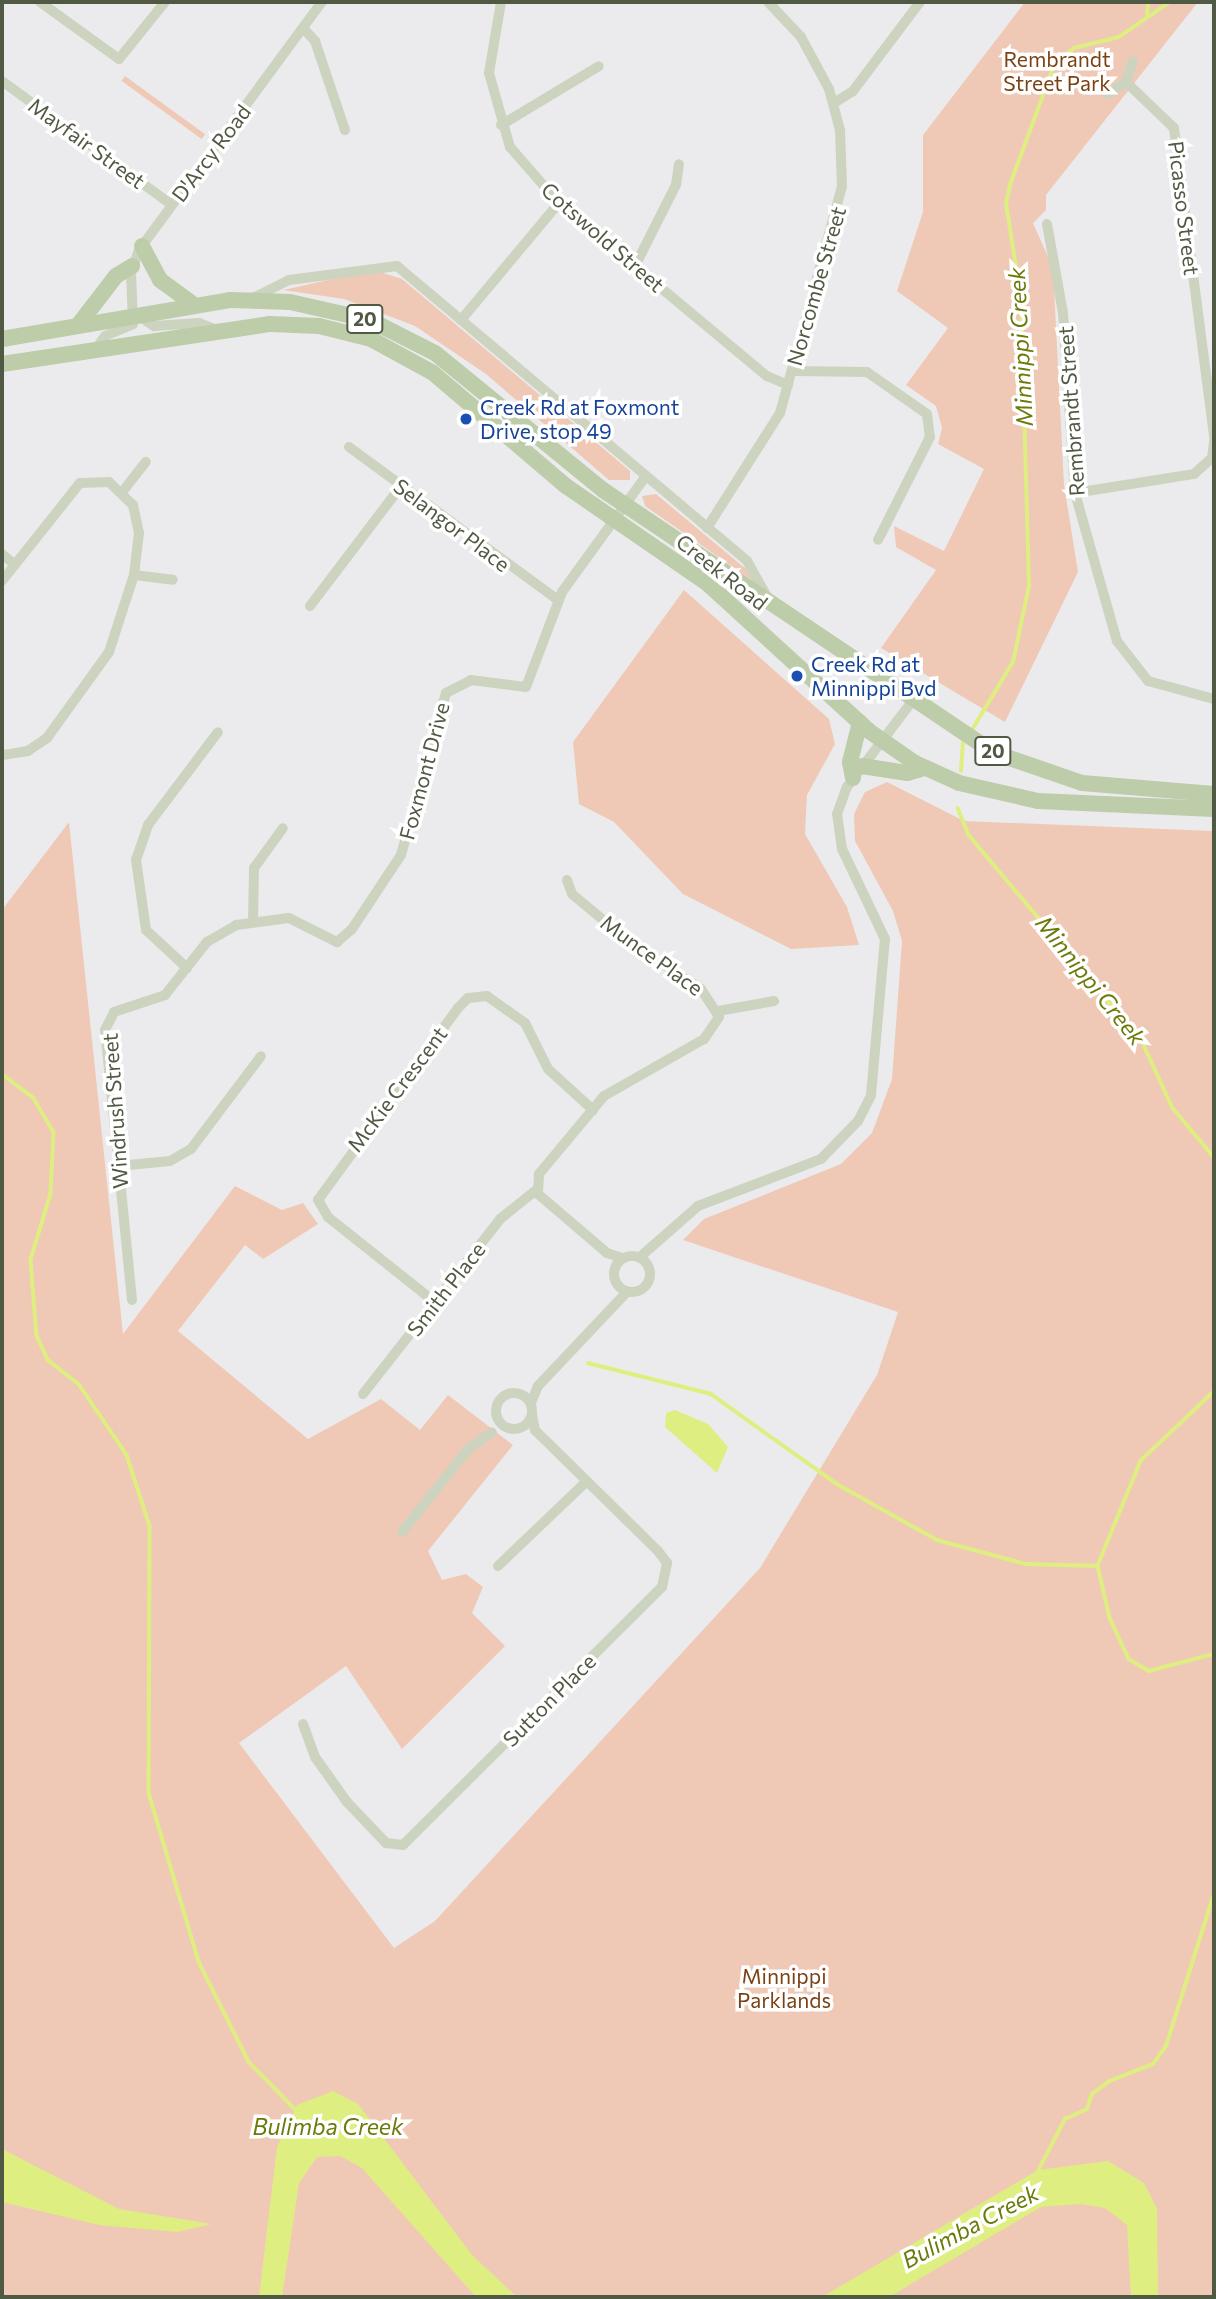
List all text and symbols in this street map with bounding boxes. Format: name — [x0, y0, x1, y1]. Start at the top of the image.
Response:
park label: Rembrandt Street Park — [1003, 46, 1111, 96]
street label: Mayfair Street — [24, 92, 150, 194]
street label: D'Arcy Road — [166, 99, 256, 207]
street label: Picasso Street — [1163, 139, 1205, 277]
street label: Cotswold Street — [536, 177, 670, 297]
street label: Norcombe Street — [781, 203, 851, 369]
water label: Minnippi Creek — [1002, 267, 1038, 427]
road number: 20 — [346, 304, 384, 334]
street label: Rembrandt Street — [1052, 325, 1090, 497]
place label: Creek Rd at Foxmont Drive, stop 49 — [480, 394, 679, 444]
marker: Creek Rd at Foxmont Drive, stop 49 — [458, 411, 474, 427]
street label: Selangor Place — [389, 473, 515, 577]
street label: Creek Road — [671, 529, 773, 615]
place label: Creek Rd at Minnippi Bvd — [811, 651, 936, 701]
marker: Creek Rd at Minnippi Bvd — [789, 668, 805, 684]
street label: Foxmont Drive — [394, 700, 454, 842]
road number: 20 — [974, 736, 1012, 766]
street label: Munce Place — [596, 909, 708, 1001]
water label: Minnippi Creek — [1030, 910, 1152, 1050]
street label: McKie Crescent — [342, 1021, 452, 1157]
street label: Windrush Street — [97, 1032, 133, 1190]
street label: Smith Place — [402, 1237, 490, 1341]
street label: Sutton Place — [497, 1648, 601, 1752]
park label: Minnippi Parklands — [737, 1963, 831, 2013]
water label: Bulimba Creek — [253, 2112, 403, 2140]
water label: Bulimba Creek — [897, 2178, 1043, 2274]

